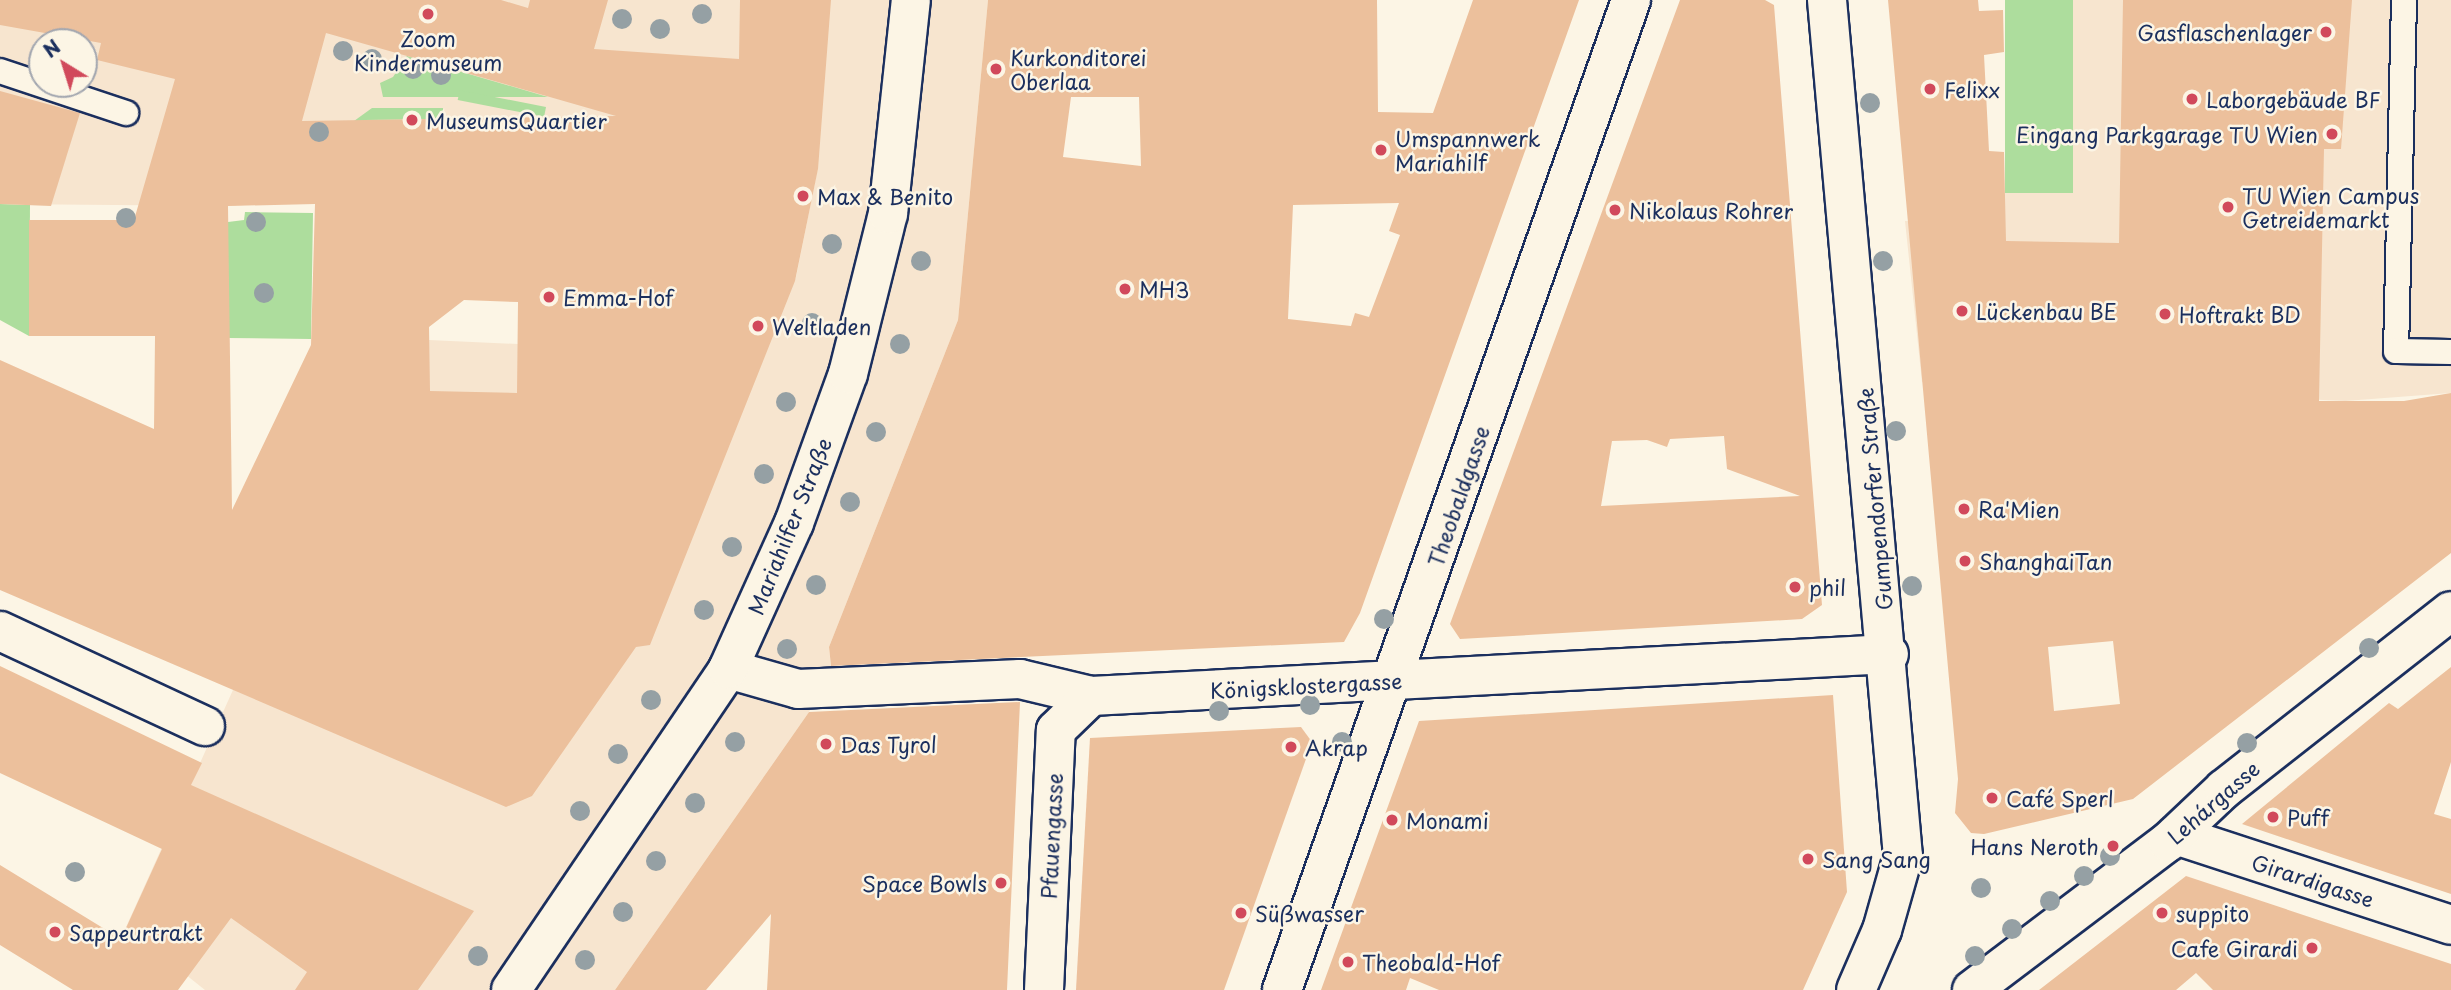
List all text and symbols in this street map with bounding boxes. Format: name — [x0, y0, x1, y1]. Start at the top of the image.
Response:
marker: Zoom Kindermuseum — [420, 6, 436, 22]
place label: Gasflaschenlager — [2137, 19, 2312, 45]
marker: Gasflaschenlager — [2318, 24, 2334, 40]
place label: Zoom Kindermuseum — [354, 25, 502, 75]
north arrow — [28, 28, 98, 98]
text: N — [37, 32, 66, 64]
place label: Kurkonditorei Oberlaa — [1010, 44, 1147, 94]
marker: Kurkonditorei Oberlaa — [988, 61, 1004, 77]
place label: Felixx — [1944, 76, 2000, 102]
marker: Felixx — [1922, 81, 1938, 97]
place label: Laborgebäude BF — [2206, 86, 2380, 112]
marker: Laborgebäude BF — [2184, 91, 2200, 107]
place label: MuseumsQuartier — [426, 107, 607, 133]
marker: MuseumsQuartier — [404, 112, 420, 128]
place label: Eingang Parkgarage TU Wien — [2017, 121, 2318, 147]
place label: Umspannwerk Mariahilf — [1395, 125, 1541, 175]
marker: Eingang Parkgarage TU Wien — [2324, 126, 2340, 142]
marker: Umspannwerk Mariahilf — [1373, 142, 1389, 158]
place label: TU Wien Campus Getreidemarkt — [2242, 182, 2420, 232]
place label: Max & Benito — [817, 183, 955, 209]
marker: Max & Benito — [795, 188, 811, 204]
place label: Nikolaus Rohrer — [1629, 197, 1792, 223]
marker: TU Wien Campus Getreidemarkt — [2220, 199, 2236, 215]
marker: Nikolaus Rohrer — [1607, 202, 1623, 218]
place label: MH3 — [1139, 276, 1189, 302]
marker: MH3 — [1117, 281, 1133, 297]
place label: Emma-Hof — [563, 284, 673, 310]
marker: Emma-Hof — [541, 289, 557, 305]
place label: Lückenbau BE — [1976, 298, 2117, 324]
place label: Hoftrakt BD — [2179, 301, 2303, 327]
marker: Lückenbau BE — [1954, 303, 1970, 319]
marker: Hoftrakt BD — [2157, 306, 2173, 322]
place label: Weltladen — [772, 313, 871, 339]
marker: Weltladen — [750, 318, 766, 334]
street label: Gumpendorfer Straße — [1852, 386, 1896, 612]
street label: Theobaldgasse — [1422, 422, 1494, 570]
street label: Mariahilfer Straße — [742, 434, 836, 618]
place label: Ra'Mien — [1978, 496, 2060, 522]
marker: Ra'Mien — [1956, 501, 1972, 517]
place label: ShanghaiTan — [1979, 548, 2112, 574]
marker: ShanghaiTan — [1957, 553, 1973, 569]
place label: phil — [1809, 574, 1846, 600]
marker: phil — [1787, 579, 1803, 595]
street label: Königsklostergasse — [1209, 667, 1403, 703]
place label: Das Tyrol — [840, 731, 936, 757]
place label: Akrap — [1305, 734, 1368, 760]
marker: Das Tyrol — [818, 736, 834, 752]
marker: Akrap — [1283, 739, 1299, 755]
street label: Lehárgasse — [2162, 755, 2264, 849]
street label: Pfauengasse — [1035, 772, 1067, 900]
place label: Café Sperl — [2006, 785, 2113, 811]
marker: Café Sperl — [1984, 790, 2000, 806]
place label: Puff — [2287, 804, 2329, 830]
place label: Monami — [1406, 807, 1489, 833]
marker: Puff — [2265, 809, 2281, 825]
marker: Monami — [1384, 812, 1400, 828]
place label: Hans Neroth — [1971, 833, 2099, 859]
marker: Hans Neroth — [2105, 838, 2121, 854]
place label: Sang Sang — [1822, 846, 1931, 872]
street label: Girardigasse — [2249, 848, 2377, 912]
marker: Sang Sang — [1800, 851, 1816, 867]
place label: Space Bowls — [861, 870, 987, 896]
marker: Space Bowls — [993, 875, 1009, 891]
place label: Süßwasser — [1255, 900, 1364, 926]
place label: suppito — [2176, 900, 2249, 926]
marker: Süßwasser — [1233, 905, 1249, 921]
marker: suppito — [2154, 905, 2170, 921]
place label: Sappeurtrakt — [69, 919, 203, 945]
marker: Sappeurtrakt — [47, 924, 63, 940]
place label: Cafe Girardi — [2171, 935, 2298, 961]
marker: Cafe Girardi — [2304, 940, 2320, 956]
place label: Theobald-Hof — [1362, 949, 1500, 975]
marker: Theobald-Hof — [1340, 954, 1356, 970]

